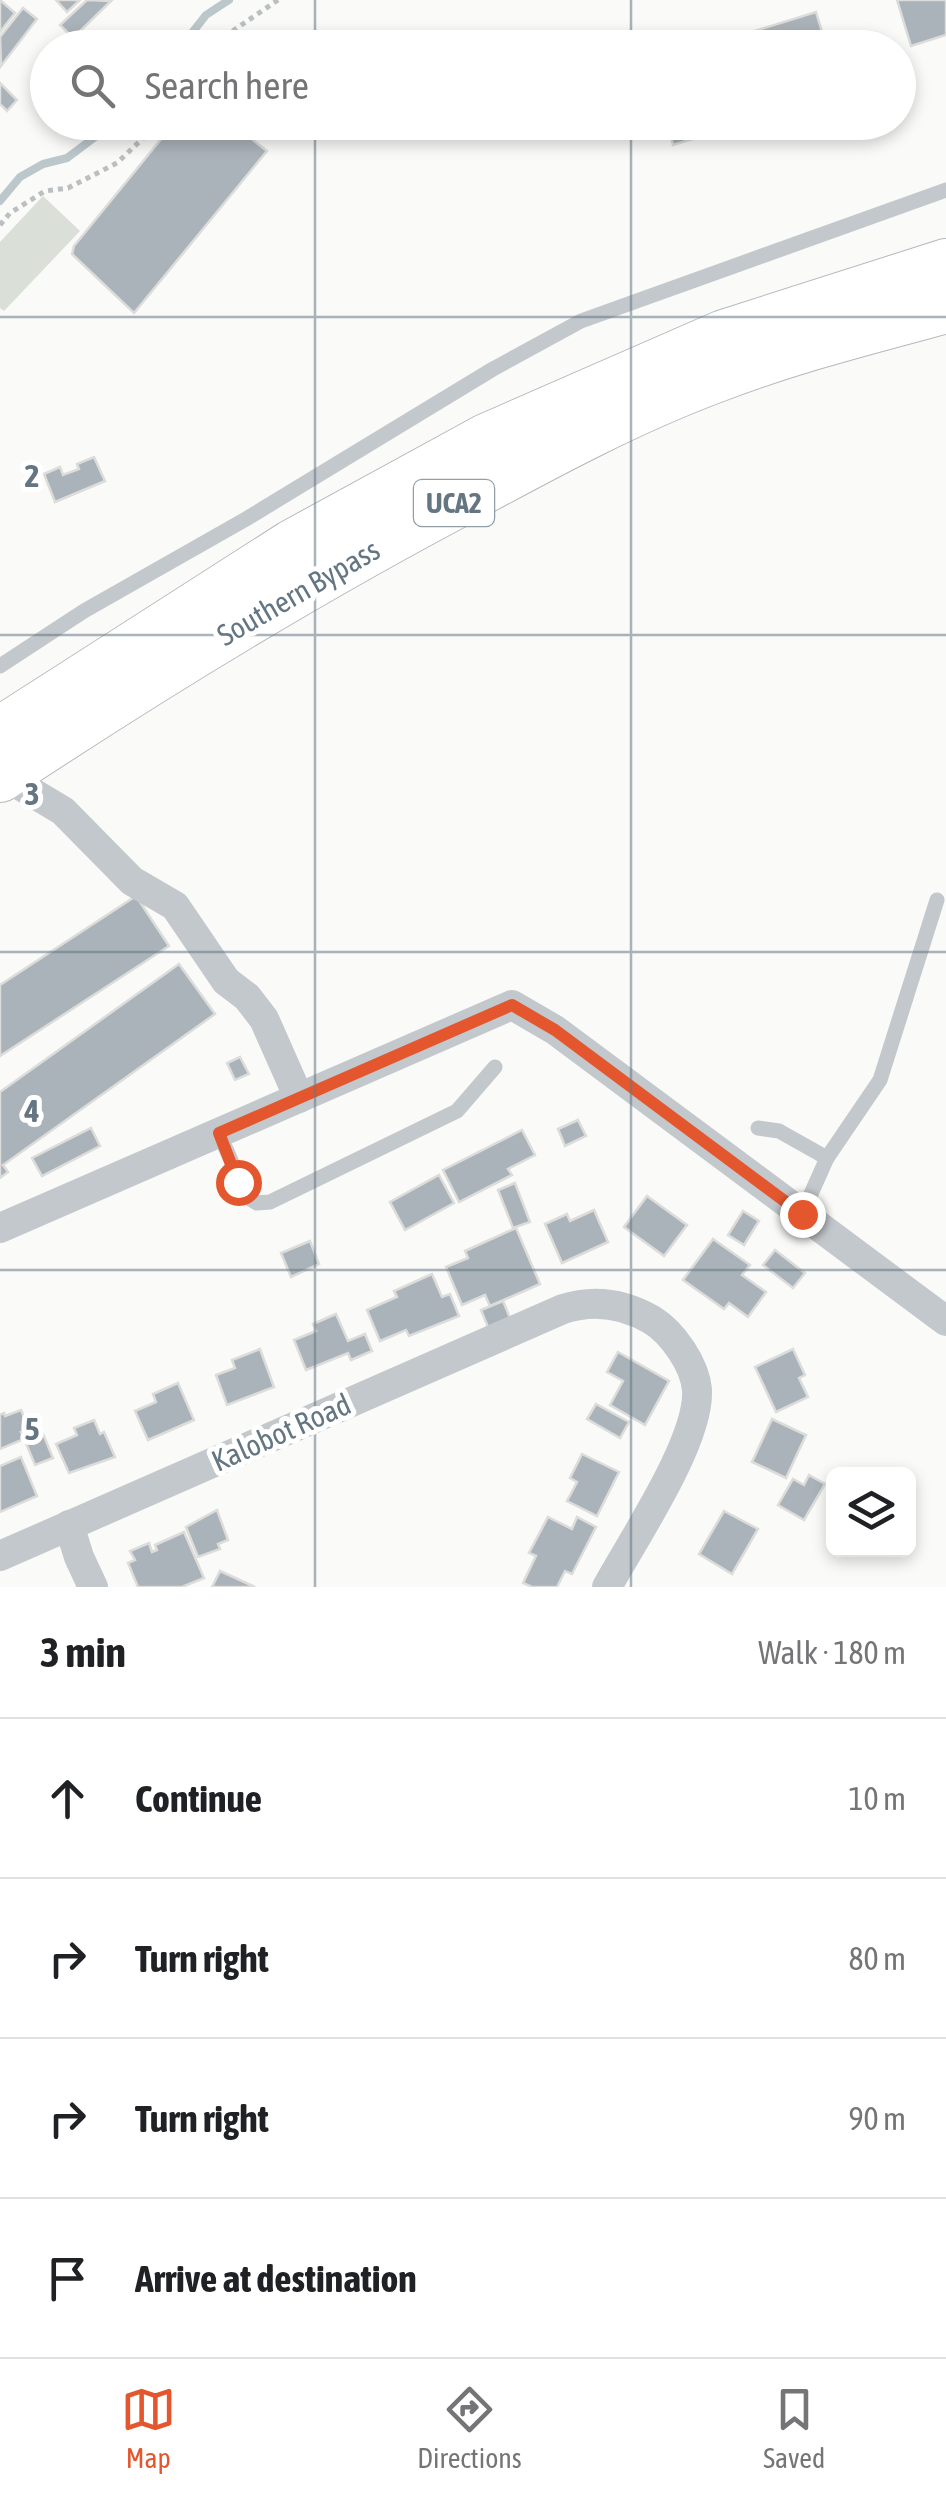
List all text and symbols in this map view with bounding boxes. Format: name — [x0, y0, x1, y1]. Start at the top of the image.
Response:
search box — [30, 30, 916, 140]
icon: search — [65, 58, 120, 113]
text: Search here — [145, 64, 309, 107]
text: 2 — [24, 457, 40, 494]
road number: UCA2 — [414, 480, 494, 526]
street label: Southern Bypass — [211, 532, 385, 652]
text: 3 — [24, 775, 40, 812]
text: 4 — [23, 1092, 40, 1129]
route start — [216, 1160, 262, 1206]
route end — [780, 1192, 826, 1238]
street label: Kalobot Road — [206, 1386, 356, 1478]
text: 5 — [24, 1410, 40, 1447]
map controls — [826, 1467, 916, 1557]
button: layers — [826, 1467, 916, 1557]
text: 3 min — [40, 1628, 126, 1676]
text: Walk · 180 m — [758, 1634, 906, 1671]
icon: ahead — [40, 1771, 95, 1826]
text: Continue — [135, 1777, 262, 1820]
text: 10 m — [848, 1780, 906, 1817]
icon: right — [40, 1931, 95, 1986]
text: Turn right — [135, 1937, 269, 1980]
text: 80 m — [848, 1940, 906, 1977]
icon: right — [40, 2091, 95, 2146]
text: Turn right — [135, 2097, 269, 2140]
text: 90 m — [848, 2100, 906, 2137]
icon: arrive — [40, 2251, 95, 2306]
text: Arrive at destination — [135, 2257, 417, 2300]
tab: Map — [121, 2382, 176, 2474]
tab: Directions — [417, 2382, 522, 2474]
tab: Saved — [763, 2382, 825, 2474]

